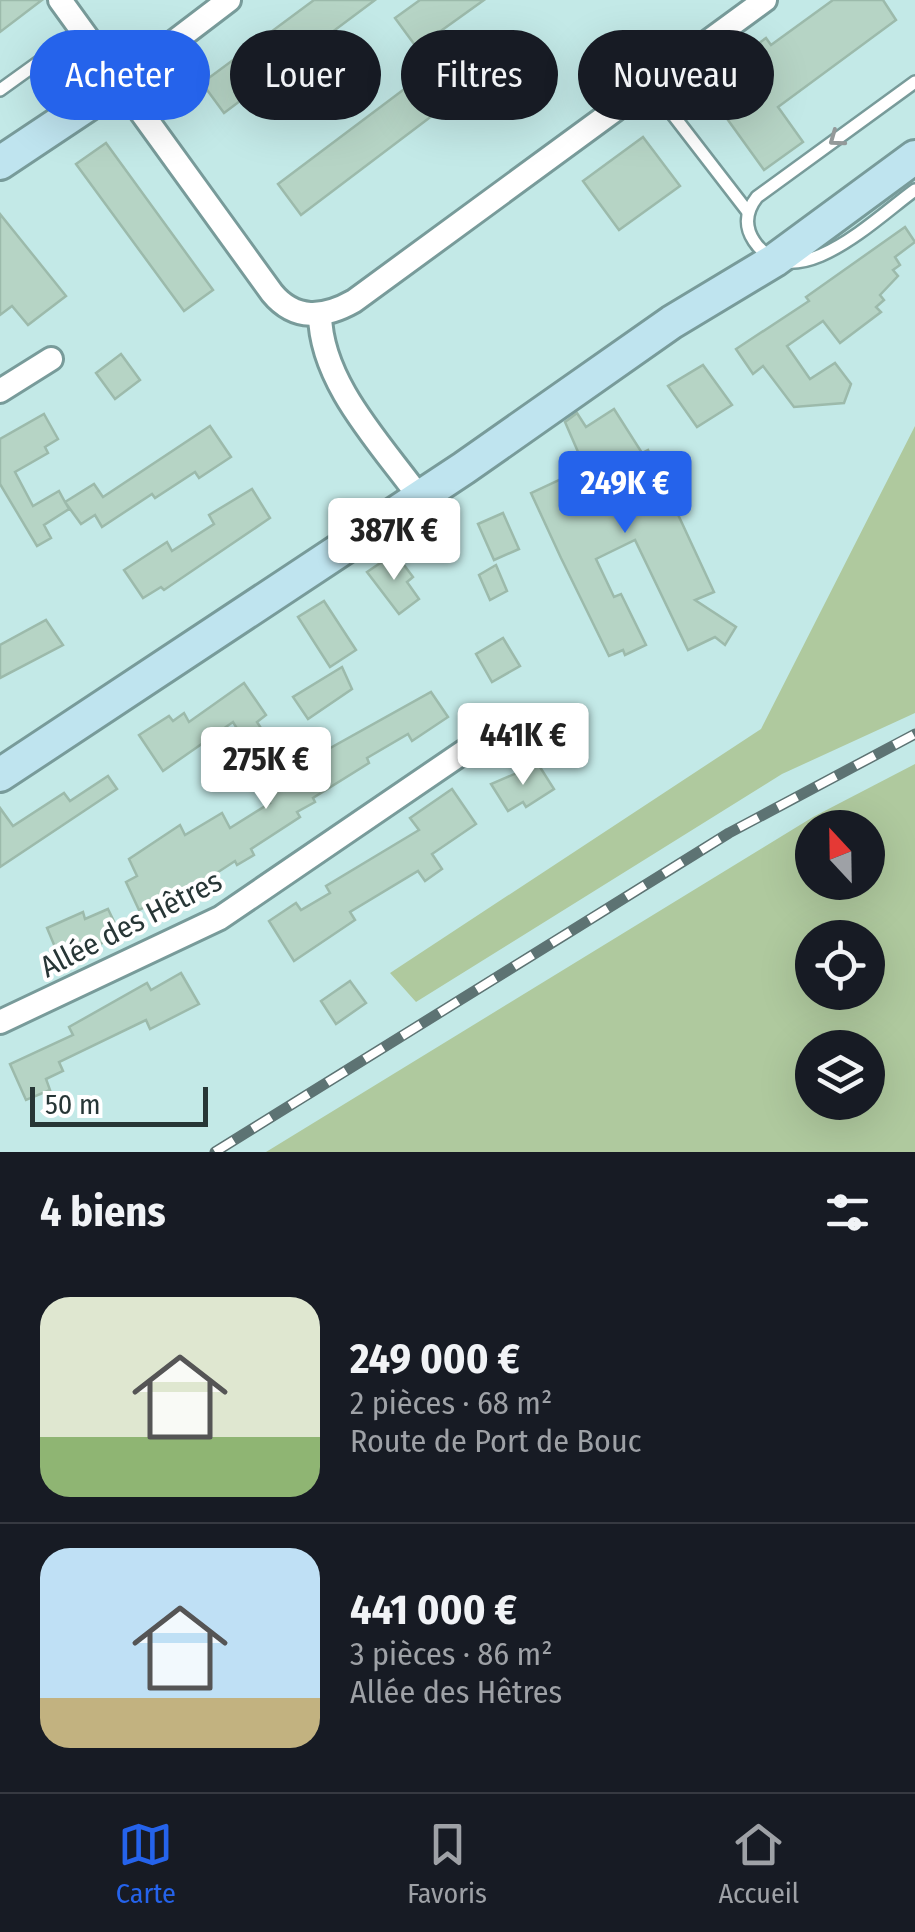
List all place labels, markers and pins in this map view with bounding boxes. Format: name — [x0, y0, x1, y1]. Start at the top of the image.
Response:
pin: 249K € — [544, 451, 706, 536]
pin: 387K € — [313, 498, 475, 583]
pin: 441K € — [442, 703, 604, 788]
pin: 275K € — [185, 727, 347, 812]

